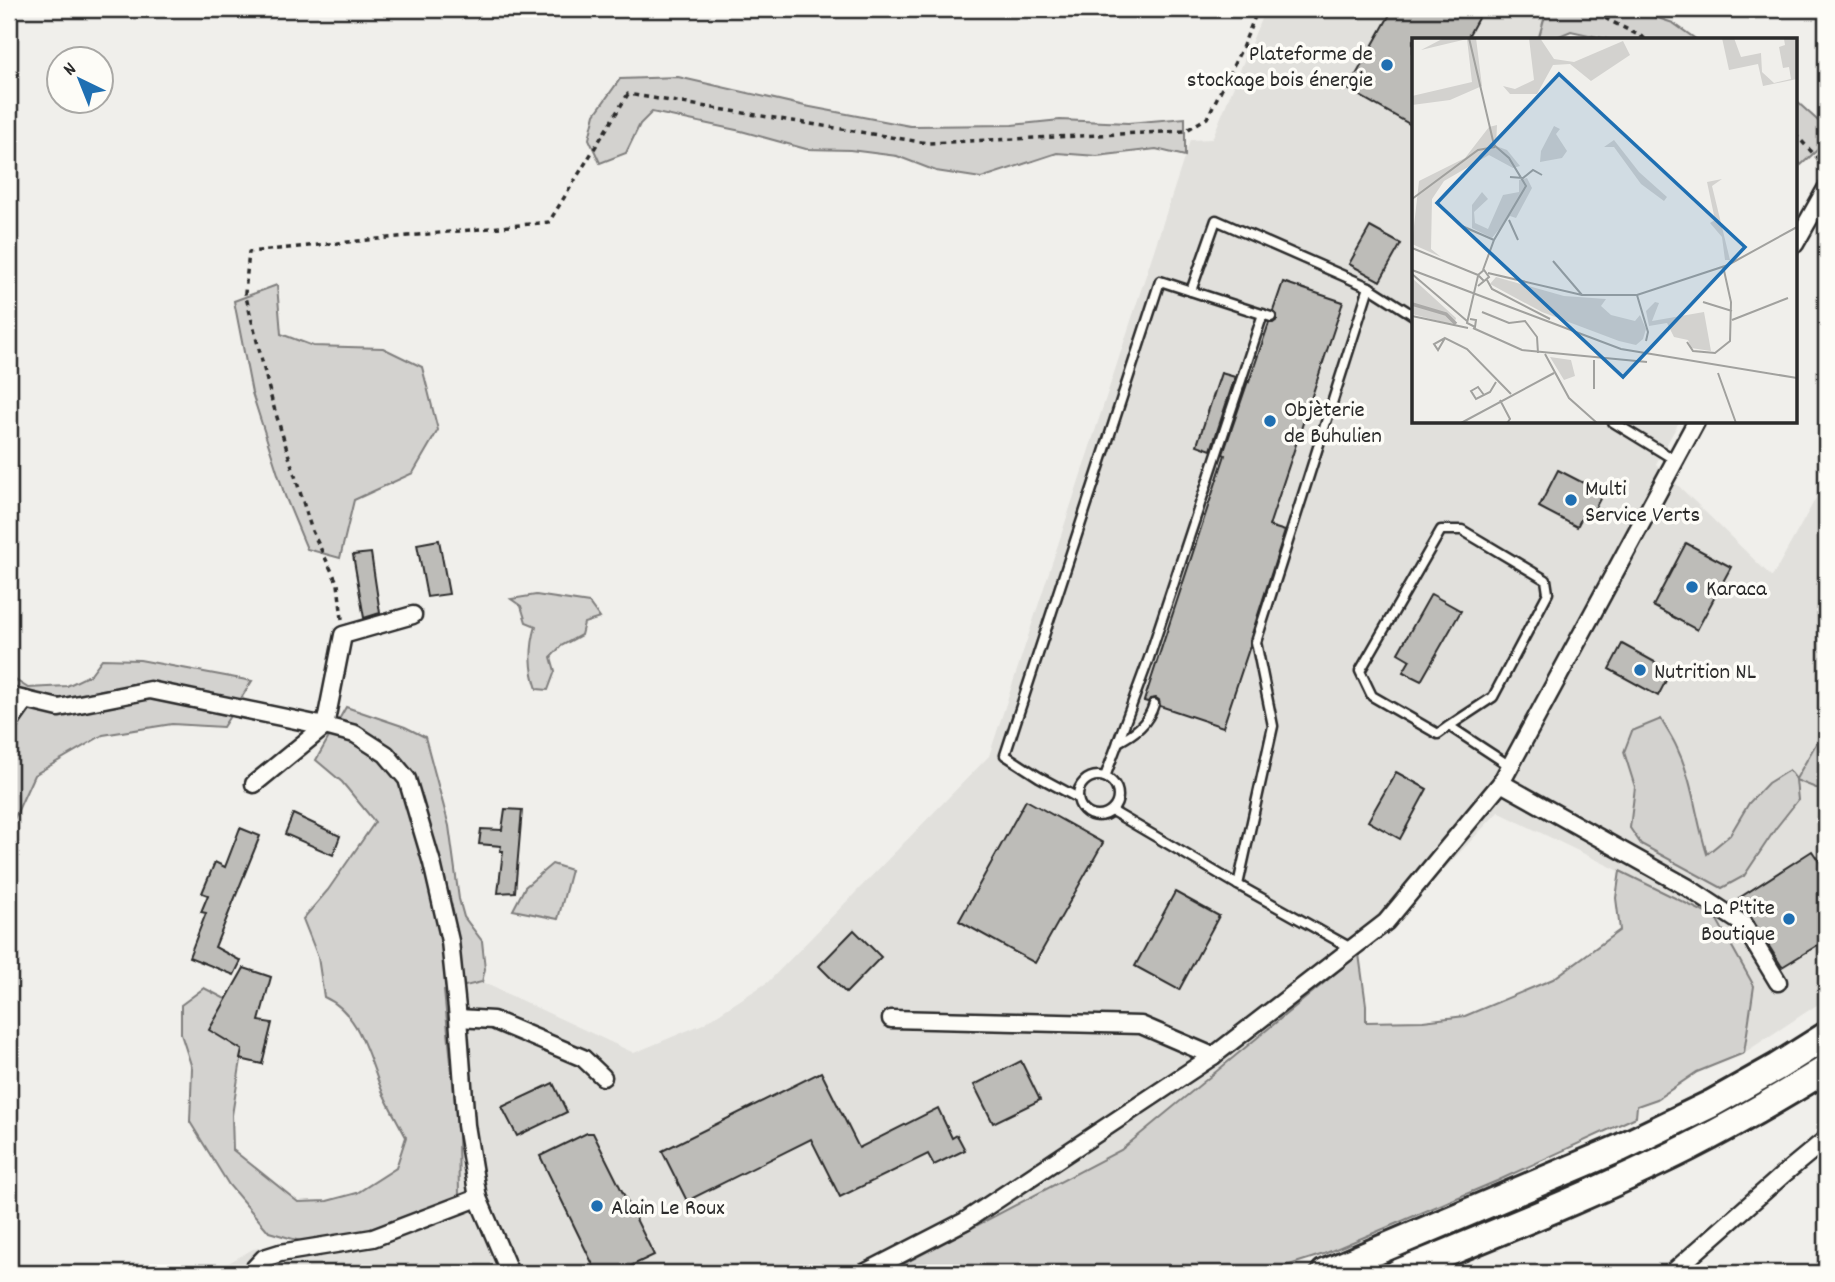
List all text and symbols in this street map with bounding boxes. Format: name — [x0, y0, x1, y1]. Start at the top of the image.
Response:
inset map — [1412, 38, 1797, 424]
place label: Plateforme de stockage bois énergie — [1187, 39, 1373, 98]
north arrow — [46, 46, 116, 116]
text: N — [58, 57, 83, 83]
marker: Plateforme de stockage bois énergie — [1379, 57, 1395, 73]
place label: Objèterie de Buhulien — [1284, 395, 1382, 454]
marker: Objèterie de Buhulien — [1262, 413, 1278, 429]
place label: Multi Service Verts — [1585, 474, 1700, 533]
marker: Multi Service Verts — [1563, 492, 1579, 508]
place label: Karaca — [1706, 574, 1768, 607]
marker: Karaca — [1684, 579, 1700, 595]
place label: Nutrition NL — [1654, 657, 1757, 690]
marker: Nutrition NL — [1632, 662, 1648, 678]
place label: La P'tite Boutique — [1701, 893, 1775, 952]
marker: La P'tite Boutique — [1781, 911, 1797, 927]
place label: Alain Le Roux — [611, 1193, 725, 1226]
marker: Alain Le Roux — [589, 1198, 605, 1214]

